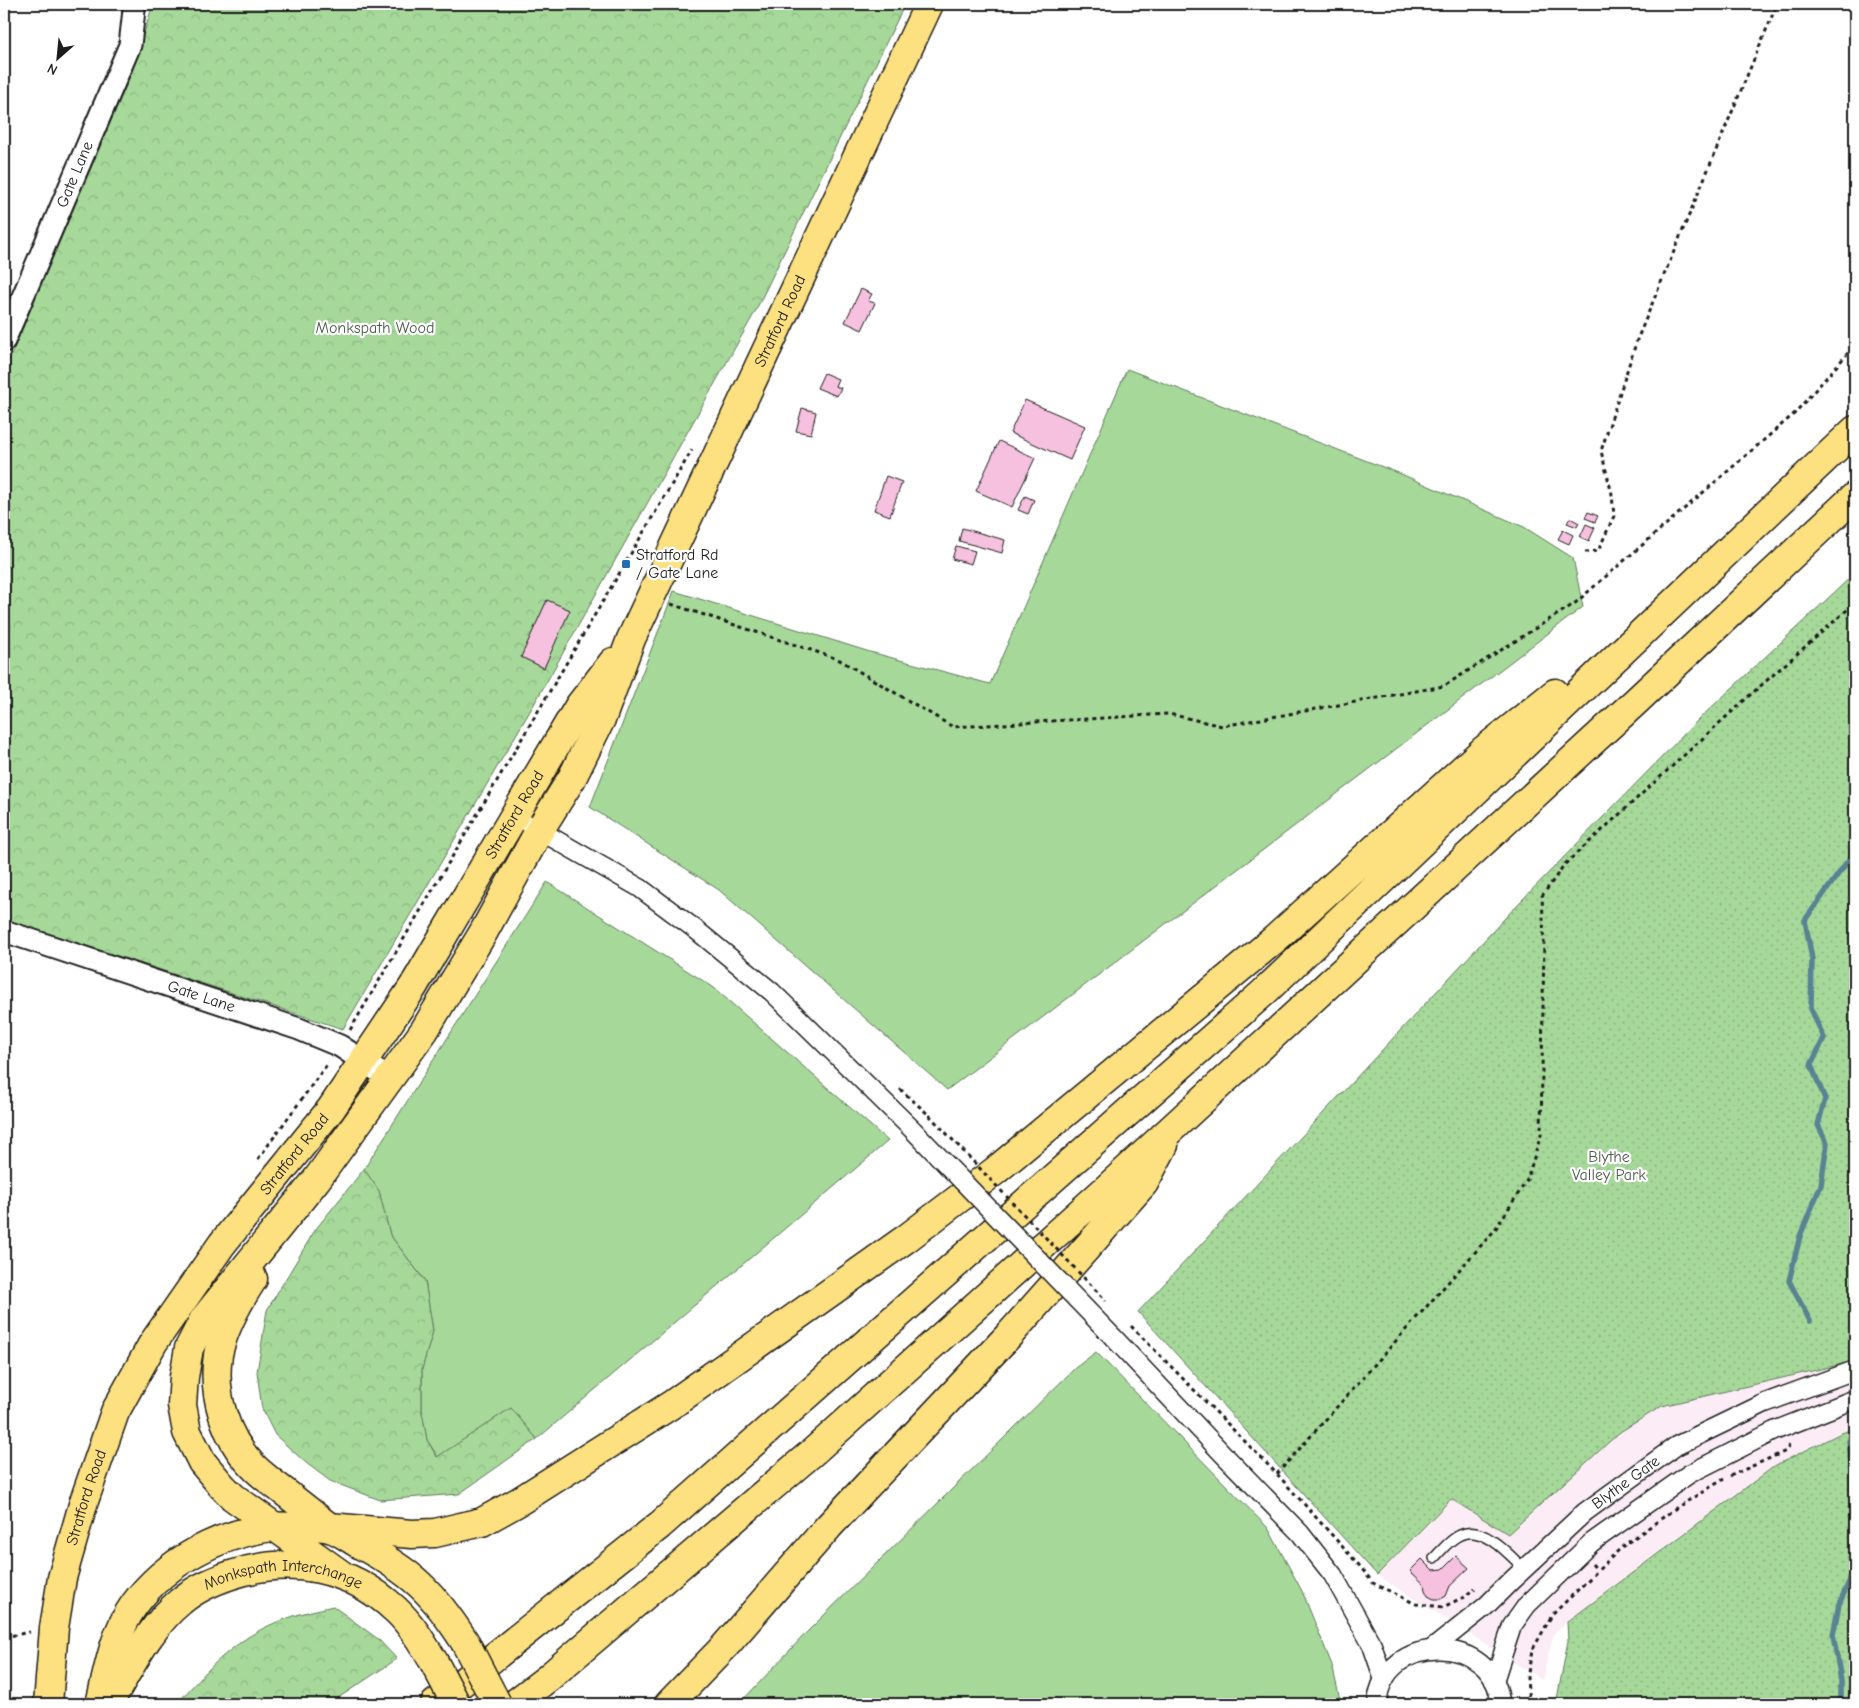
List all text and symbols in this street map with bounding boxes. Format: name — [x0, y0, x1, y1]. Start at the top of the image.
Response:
north arrow — [32, 32, 82, 82]
text: N — [44, 59, 60, 79]
street label: Gate Lane — [53, 139, 97, 210]
street label: Stratford Road — [751, 272, 809, 370]
park label: Monkspath Wood — [315, 319, 435, 337]
place label: Stratford Rd / Gate Lane — [636, 546, 718, 582]
marker: Stratford Rd / Gate Lane — [620, 558, 632, 570]
street label: Stratford Road — [482, 768, 548, 862]
street label: Gate Lane — [165, 977, 238, 1016]
street label: Stratford Road — [256, 1110, 333, 1199]
park label: Blythe Valley Park — [1572, 1148, 1646, 1184]
street label: Stratford Road — [63, 1447, 110, 1547]
street label: Blythe Gate — [1589, 1452, 1663, 1513]
text: Monkspath Interchange — [201, 1557, 366, 1594]
street label: Monkspath Interchange — [201, 1579, 365, 1599]

